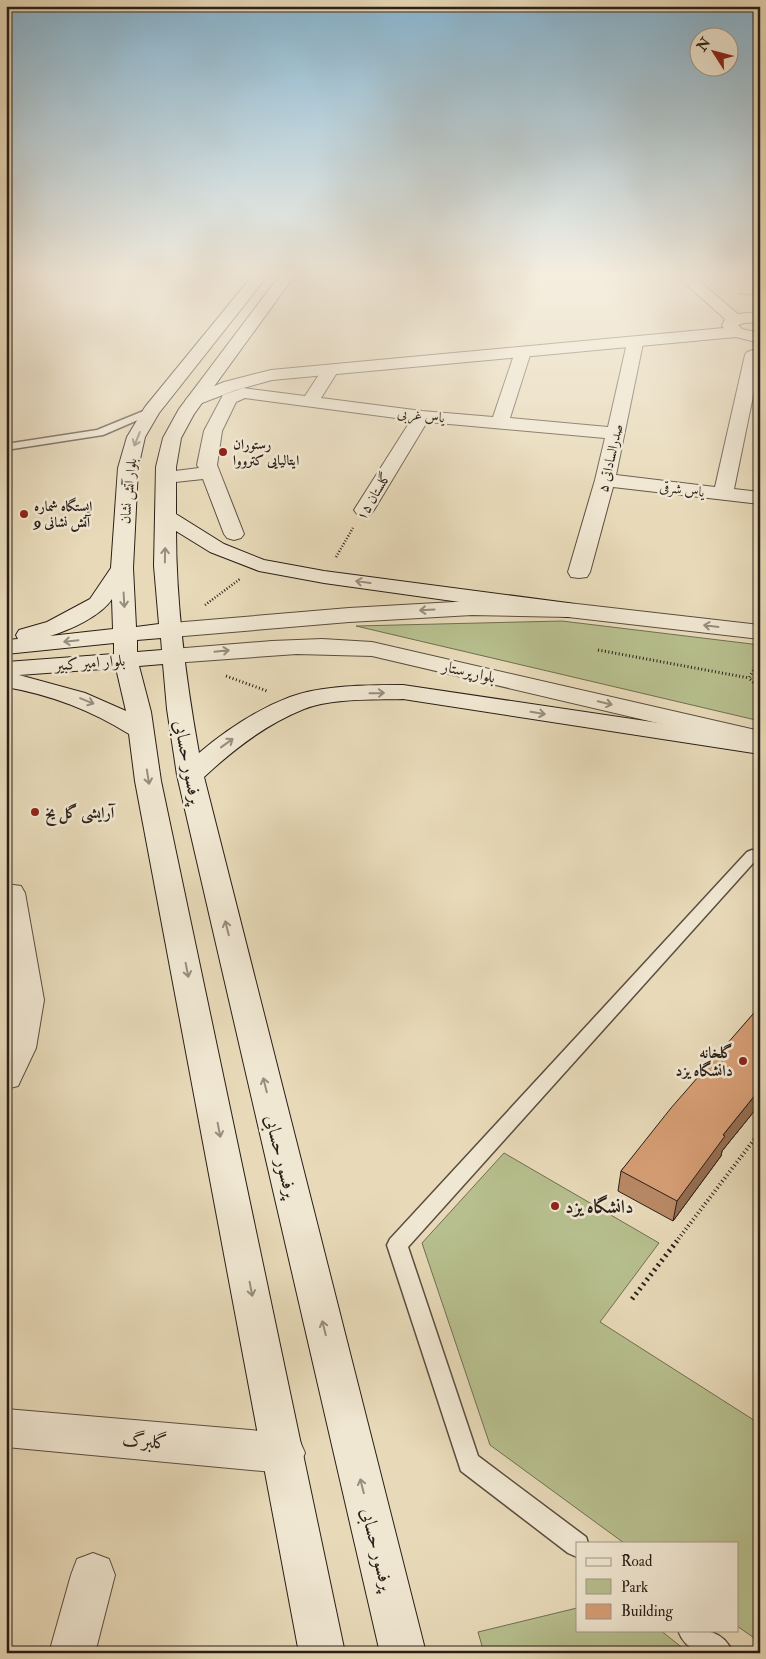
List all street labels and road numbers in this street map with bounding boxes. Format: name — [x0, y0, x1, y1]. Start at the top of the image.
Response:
street label: یاس غربی — [396, 405, 447, 428]
street label: صدرالساداتی ۵ — [594, 422, 627, 494]
street label: بلوار آتش نشان — [117, 457, 141, 525]
street label: گلستان ۱۵ — [353, 469, 394, 523]
street label: یاس شرقی — [658, 478, 707, 502]
street label: بلوار امیر کبیر — [52, 651, 126, 676]
street label: بلوارپرستار — [438, 656, 497, 688]
street label: پرفسور حسابی — [166, 718, 208, 808]
street label: پرفسور حسابی — [257, 1112, 303, 1203]
street label: گلبرگ — [121, 1427, 169, 1455]
street label: پرفسور حسابی — [353, 1505, 399, 1596]

